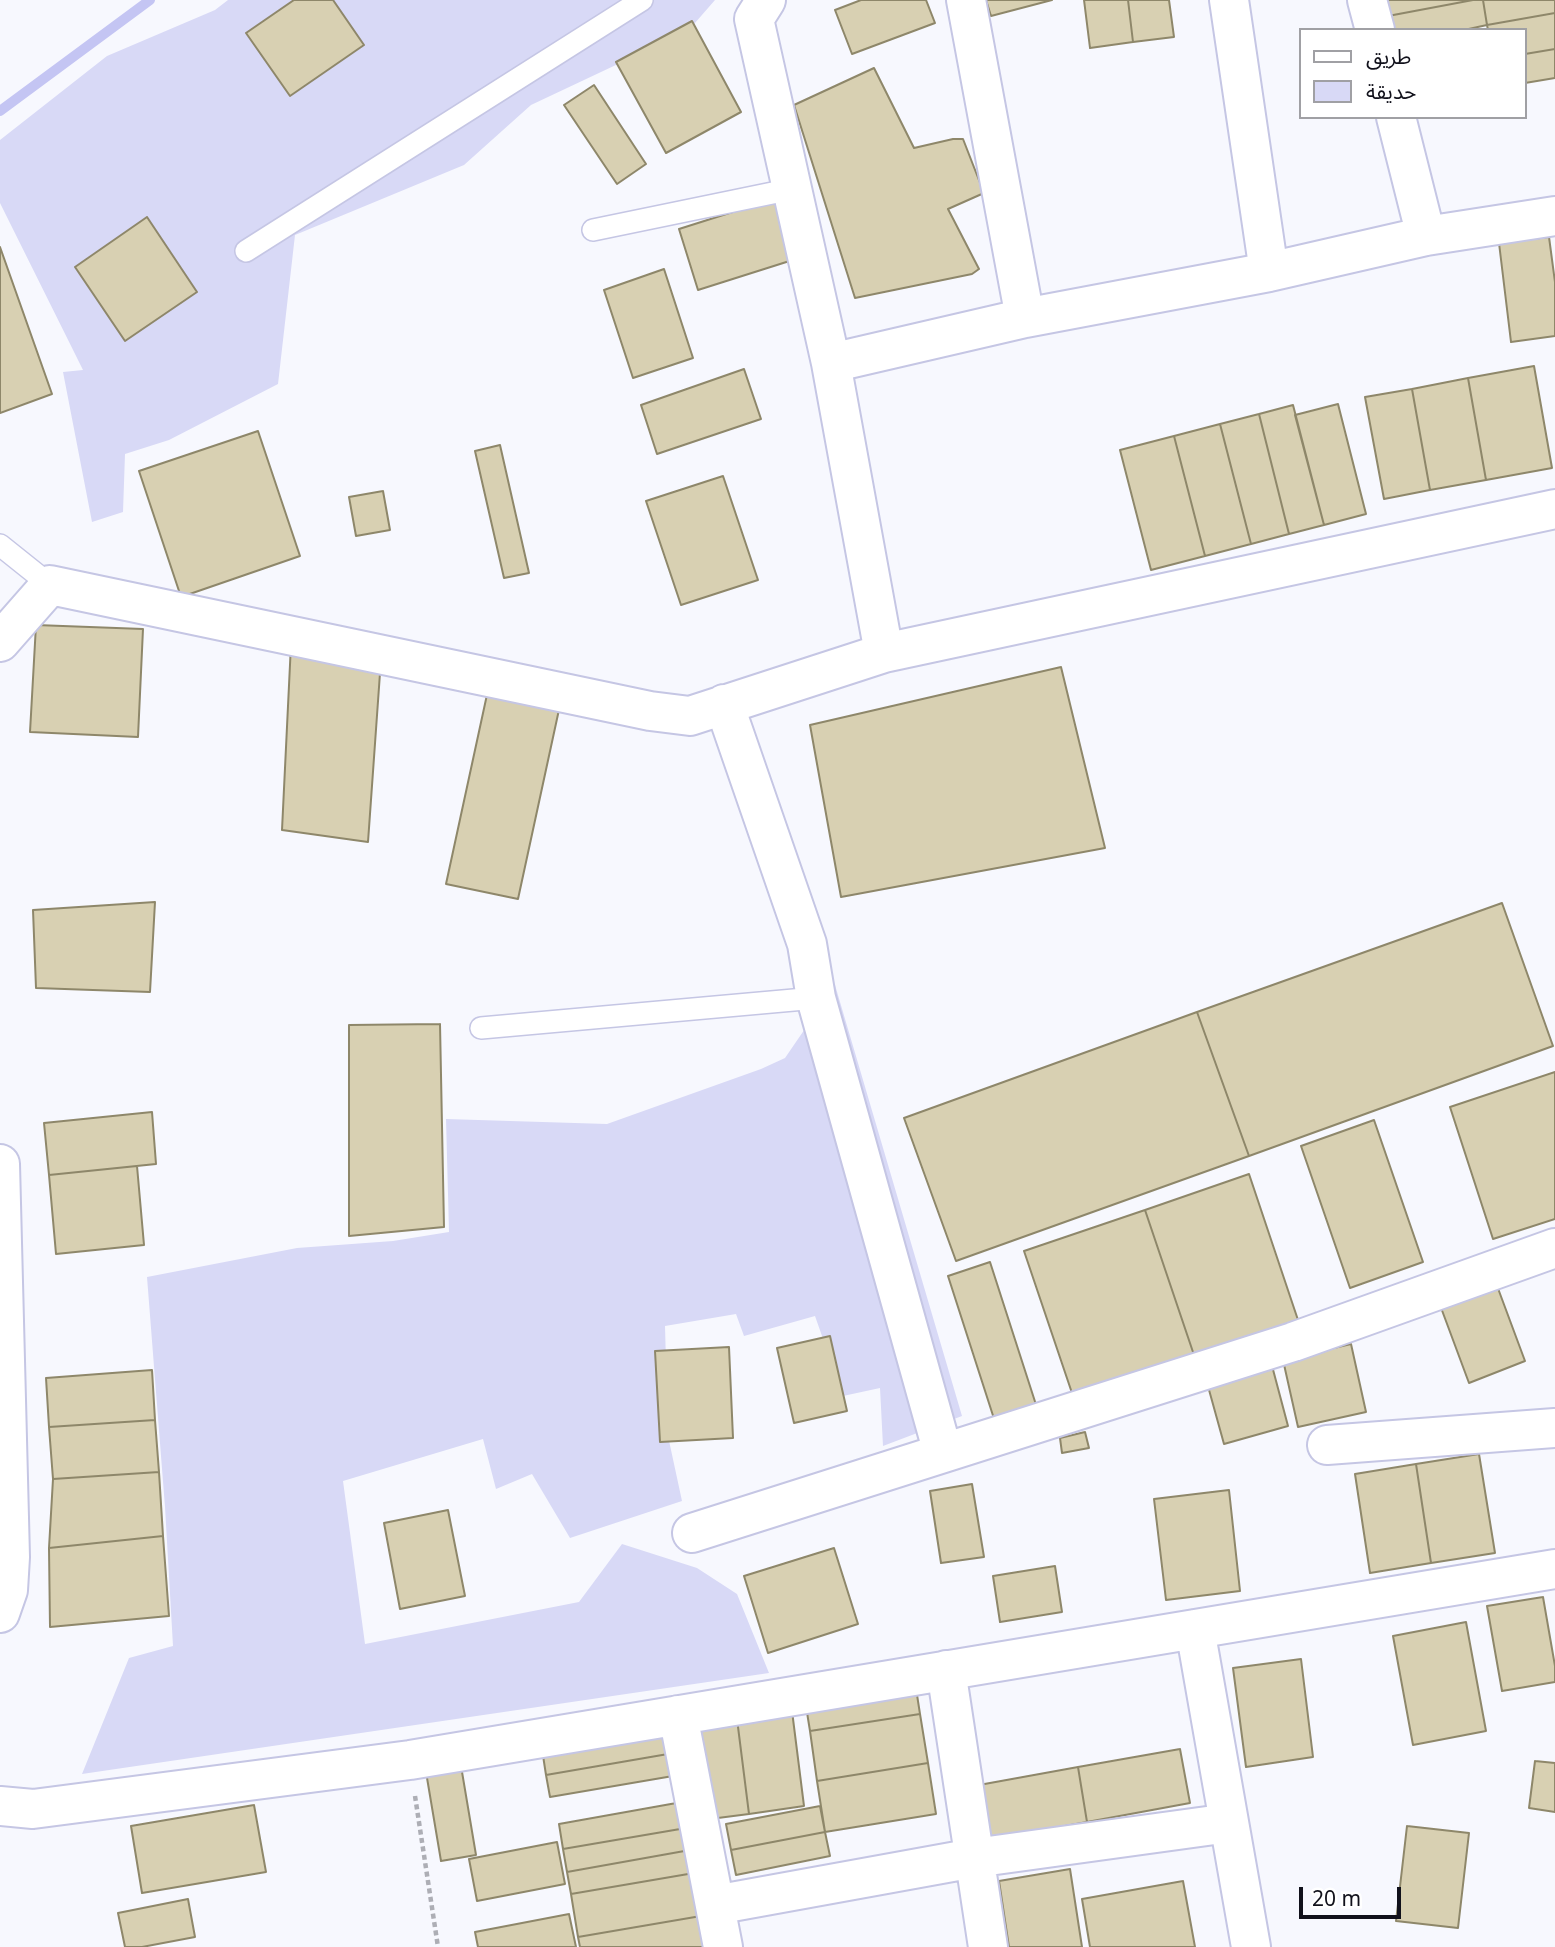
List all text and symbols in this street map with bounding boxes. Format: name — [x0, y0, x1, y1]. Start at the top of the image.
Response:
legend — [1300, 28, 1527, 119]
text: طريق — [1366, 35, 1411, 79]
text: حديقة — [1366, 70, 1416, 114]
scale bar — [1303, 1874, 1404, 1918]
text: 20 m — [1312, 1877, 1361, 1921]

